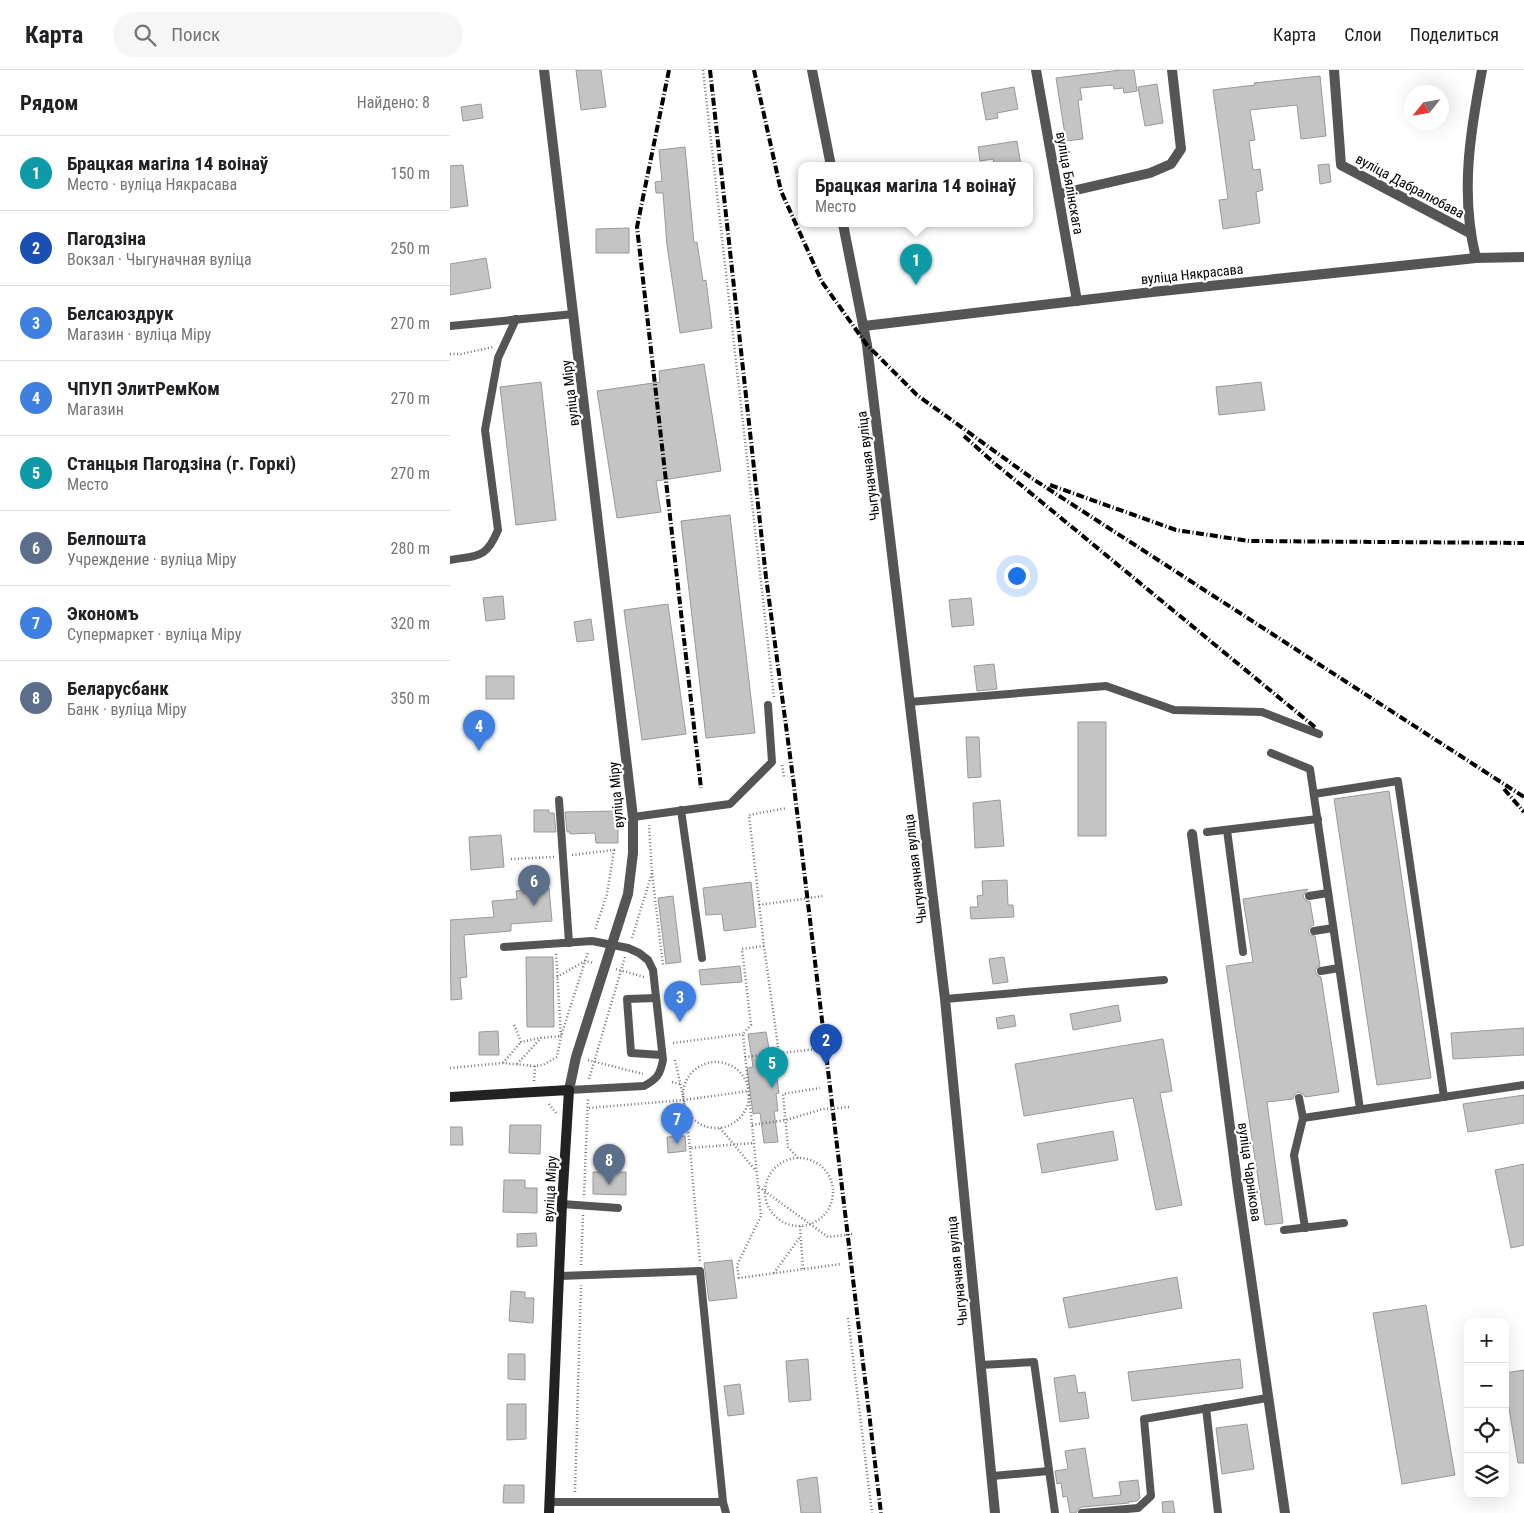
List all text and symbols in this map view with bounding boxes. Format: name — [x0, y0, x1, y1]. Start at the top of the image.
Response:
search box — [113, 12, 463, 57]
text: Карта — [25, 21, 83, 49]
icon: search — [131, 21, 159, 49]
text: Поиск — [171, 23, 220, 46]
text: Карта — [1273, 24, 1316, 45]
text: Слои — [1344, 24, 1382, 45]
text: Поделиться — [1410, 24, 1499, 45]
north arrow — [1404, 85, 1449, 130]
text: Рядом — [20, 91, 79, 115]
text: Найдено: 8 — [357, 93, 430, 112]
street label: вуліца Бялінскага — [1053, 130, 1087, 236]
street label: вуліца Дабралюбава — [1353, 151, 1467, 221]
text: Брацкая магіла 14 воінаў — [67, 152, 268, 175]
popup — [798, 162, 1033, 227]
text: 1 — [32, 164, 40, 183]
text: 150 m — [391, 164, 430, 183]
text: Брацкая магіла 14 воінаў — [815, 174, 1016, 197]
text: Место · вуліца Някрасава — [67, 175, 237, 194]
text: Место — [815, 197, 856, 216]
text: Пагодзіна — [67, 227, 146, 250]
text: 2 — [32, 239, 40, 258]
text: 250 m — [391, 239, 430, 258]
pin: 1 — [900, 244, 932, 285]
text: Вокзал · Чыгуначная вуліца — [67, 250, 252, 269]
street label: вуліца Някрасава — [1140, 261, 1244, 287]
text: Белсаюздрук — [67, 302, 174, 325]
text: 3 — [32, 314, 40, 333]
text: 270 m — [391, 314, 430, 333]
text: Магазин · вуліца Міру — [67, 325, 211, 344]
street label: вуліца Міру — [558, 359, 582, 427]
text: ЧПУП ЭлитРемКом — [67, 377, 220, 400]
text: 4 — [32, 389, 40, 408]
text: 270 m — [391, 389, 430, 408]
text: Магазин — [67, 400, 124, 419]
street label: Чыгуначная вуліца — [853, 410, 883, 522]
text: Станцыя Пагодзіна (г. Горкі) — [67, 452, 296, 475]
text: 5 — [32, 464, 40, 483]
text: 270 m — [391, 464, 430, 483]
text: Место — [67, 475, 108, 494]
text: Белпошта — [67, 527, 146, 550]
text: 6 — [32, 539, 40, 558]
text: 280 m — [391, 539, 430, 558]
text: Учреждение · вуліца Міру — [67, 550, 236, 569]
your location — [1004, 563, 1030, 589]
text: Экономъ — [67, 602, 139, 625]
text: 7 — [32, 614, 40, 633]
text: 320 m — [391, 614, 430, 633]
text: Супермаркет · вуліца Міру — [67, 625, 241, 644]
text: Беларусбанк — [67, 677, 169, 700]
text: 8 — [32, 689, 40, 708]
text: 350 m — [391, 689, 430, 708]
text: Банк · вуліца Міру — [67, 700, 187, 719]
pin: 4 — [463, 710, 495, 751]
street label: вуліца Міру — [605, 761, 627, 829]
street label: Чыгуначная вуліца — [900, 813, 930, 925]
pin: 6 — [518, 865, 550, 906]
pin: 3 — [664, 981, 696, 1022]
pin: 2 — [810, 1024, 842, 1065]
pin: 5 — [756, 1047, 788, 1088]
pin: 7 — [661, 1103, 693, 1144]
street label: вуліца Чарнікова — [1235, 1121, 1265, 1223]
pin: 8 — [593, 1144, 625, 1185]
street label: вуліца Міру — [540, 1155, 560, 1223]
street label: Чыгуначная вуліца — [943, 1215, 971, 1327]
map controls — [1464, 1318, 1509, 1498]
button: + — [1464, 1318, 1509, 1363]
button: − — [1464, 1363, 1509, 1408]
button: locate — [1464, 1408, 1509, 1453]
button: layers — [1464, 1453, 1509, 1498]

